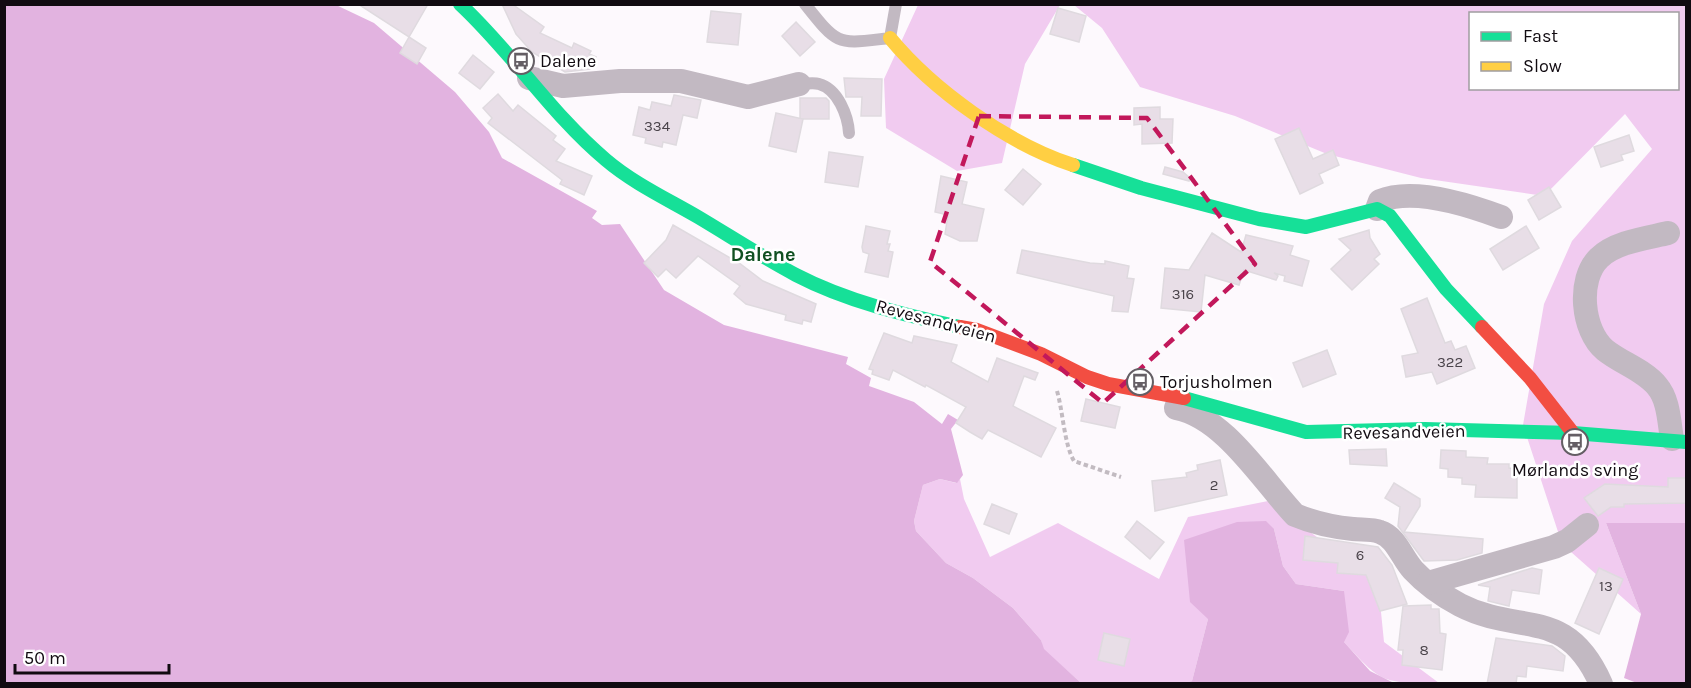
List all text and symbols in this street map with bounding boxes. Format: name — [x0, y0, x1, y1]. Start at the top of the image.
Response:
legend — [1469, 12, 1679, 90]
text: Fast — [1523, 25, 1558, 47]
bus stop icon: Dalene — [506, 46, 536, 76]
place label: Dalene — [540, 50, 596, 72]
text: Slow — [1523, 55, 1562, 77]
house number: 334 — [644, 117, 671, 135]
district label: Dalene — [730, 243, 796, 266]
house number: 316 — [1172, 285, 1194, 303]
street label: Revesandveien — [874, 294, 998, 348]
house number: 322 — [1437, 353, 1463, 371]
bus stop icon: Torjusholmen — [1125, 367, 1155, 397]
place label: Torjusholmen — [1160, 371, 1273, 393]
street label: Revesandveien — [1342, 420, 1466, 444]
bus stop icon: Mørlands sving — [1560, 427, 1590, 457]
place label: Mørlands sving — [1512, 459, 1638, 481]
house number: 2 — [1210, 476, 1218, 494]
house number: 6 — [1356, 546, 1364, 564]
house number: 13 — [1599, 577, 1613, 595]
scale bar — [15, 637, 170, 675]
house number: 8 — [1419, 641, 1429, 659]
text: 50 m — [24, 647, 66, 669]

